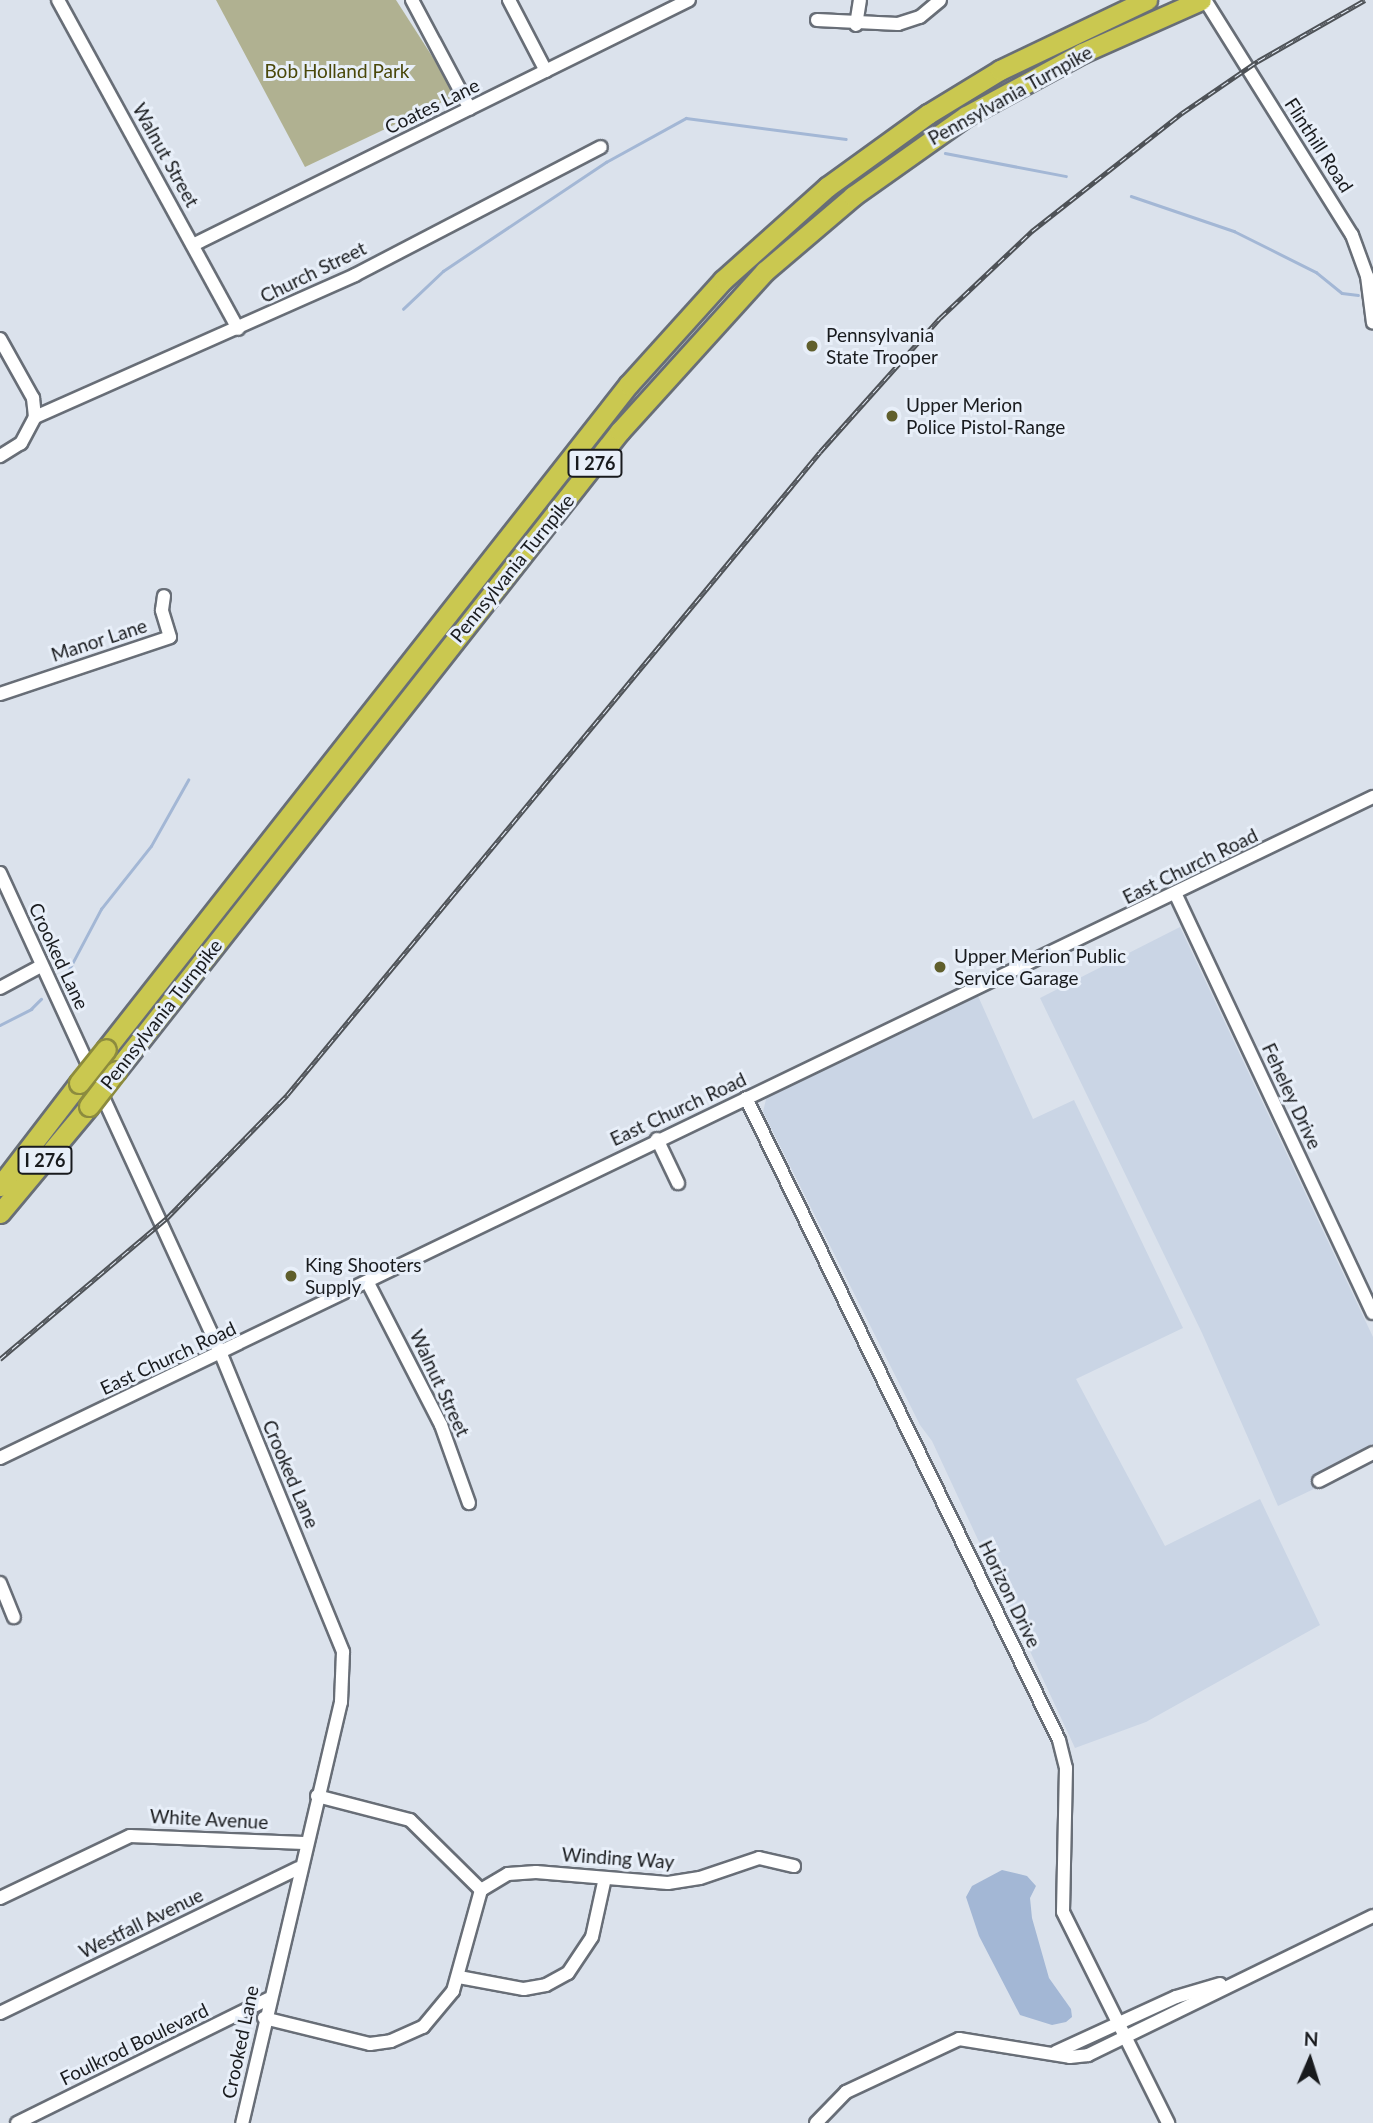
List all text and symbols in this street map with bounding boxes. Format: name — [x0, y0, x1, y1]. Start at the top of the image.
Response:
street label: Pennsylvania Turnpike — [924, 40, 1096, 150]
park label: Bob Holland Park — [264, 60, 410, 82]
street label: Coates Lane — [381, 73, 483, 139]
street label: Flinthill Road — [1280, 93, 1358, 197]
street label: Walnut Street — [128, 99, 204, 211]
street label: Church Street — [256, 237, 370, 307]
place label: Pennsylvania State Trooper — [826, 324, 938, 368]
marker: Pennsylvania State Trooper — [804, 338, 820, 354]
place label: Upper Merion Police Pistol-Range — [906, 394, 1065, 438]
marker: Upper Merion Police Pistol-Range — [884, 408, 900, 424]
road number: I 276 — [567, 448, 623, 477]
street label: Pennsylvania Turnpike — [445, 489, 579, 647]
street label: Manor Lane — [48, 614, 150, 666]
street label: East Church Road — [1119, 823, 1261, 909]
street label: Crooked Lane — [24, 899, 94, 1013]
street label: Pennsylvania Turnpike — [95, 934, 227, 1094]
place label: Upper Merion Public Service Garage — [954, 945, 1127, 989]
marker: Upper Merion Public Service Garage — [932, 959, 948, 975]
street label: Feheley Drive — [1257, 1039, 1327, 1153]
street label: East Church Road — [606, 1068, 750, 1150]
road number: I 276 — [17, 1146, 73, 1175]
place label: King Shooters Supply — [305, 1254, 421, 1298]
marker: King Shooters Supply — [283, 1268, 299, 1284]
street label: East Church Road — [96, 1317, 240, 1399]
street label: Walnut Street — [405, 1326, 475, 1440]
street label: Crooked Lane — [258, 1417, 324, 1531]
street label: Horizon Drive — [974, 1537, 1046, 1651]
street label: White Avenue — [149, 1804, 269, 1834]
street label: Winding Way — [561, 1843, 675, 1873]
street label: Westfall Avenue — [75, 1883, 207, 1963]
street label: Crooked Lane — [217, 1983, 263, 2101]
street label: Foulkrod Boulevard — [56, 1998, 212, 2090]
north arrow — [1275, 2025, 1345, 2095]
text: N — [1303, 2027, 1319, 2050]

